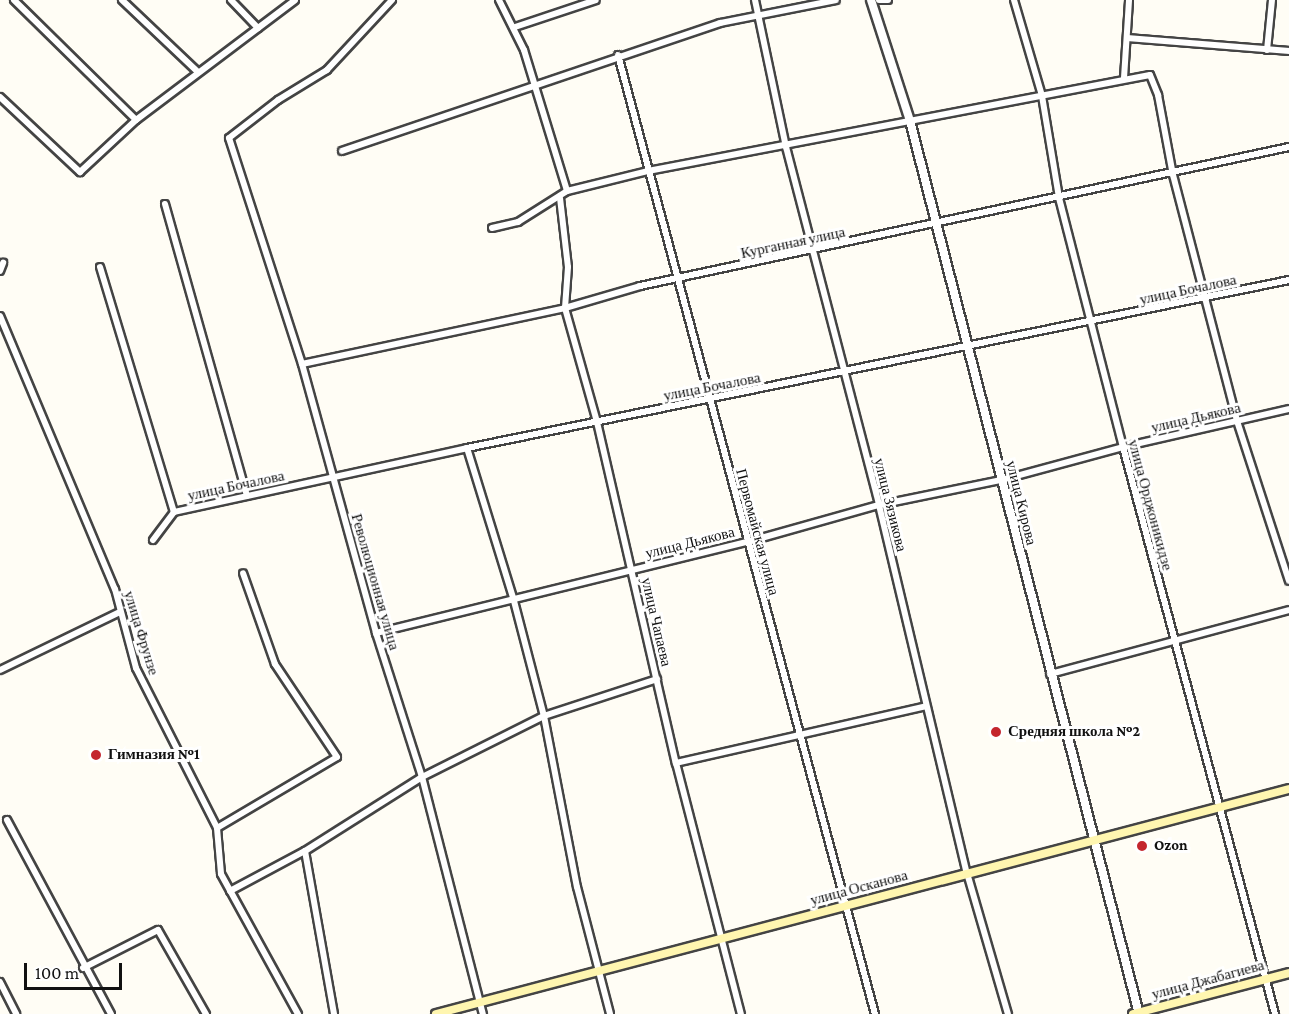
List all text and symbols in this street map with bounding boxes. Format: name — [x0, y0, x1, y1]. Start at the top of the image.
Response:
street label: Курганная улица — [739, 223, 847, 263]
street label: улица Бочалова — [1138, 271, 1238, 309]
street label: улица Бочалова — [662, 369, 762, 405]
street label: улица Дьякова — [1149, 399, 1243, 437]
street label: улица Орджоникидзе — [1124, 438, 1176, 572]
street label: улица Зязикова — [870, 456, 910, 554]
street label: улица Кирова — [1002, 459, 1040, 547]
street label: улица Бочалова — [186, 467, 286, 505]
street label: Первомайская улица — [731, 467, 783, 597]
street label: Революционная улица — [347, 512, 403, 652]
street label: улица Дьякова — [643, 523, 737, 563]
street label: улица Чапаева — [637, 576, 675, 668]
street label: улица Фрунзе — [120, 589, 162, 677]
place label: Средняя школа №2 — [1008, 723, 1140, 741]
marker: Средняя школа №2 — [989, 725, 1003, 739]
place label: Гимназия №1 — [108, 746, 199, 764]
marker: Гимназия №1 — [89, 748, 103, 762]
place label: Ozon — [1154, 837, 1188, 855]
marker: Ozon — [1135, 839, 1149, 853]
street label: улица Осканова — [808, 866, 910, 910]
scale bar — [27, 951, 124, 989]
street label: улица Джабагиева — [1150, 956, 1266, 1004]
text: 100 m — [35, 963, 79, 983]

